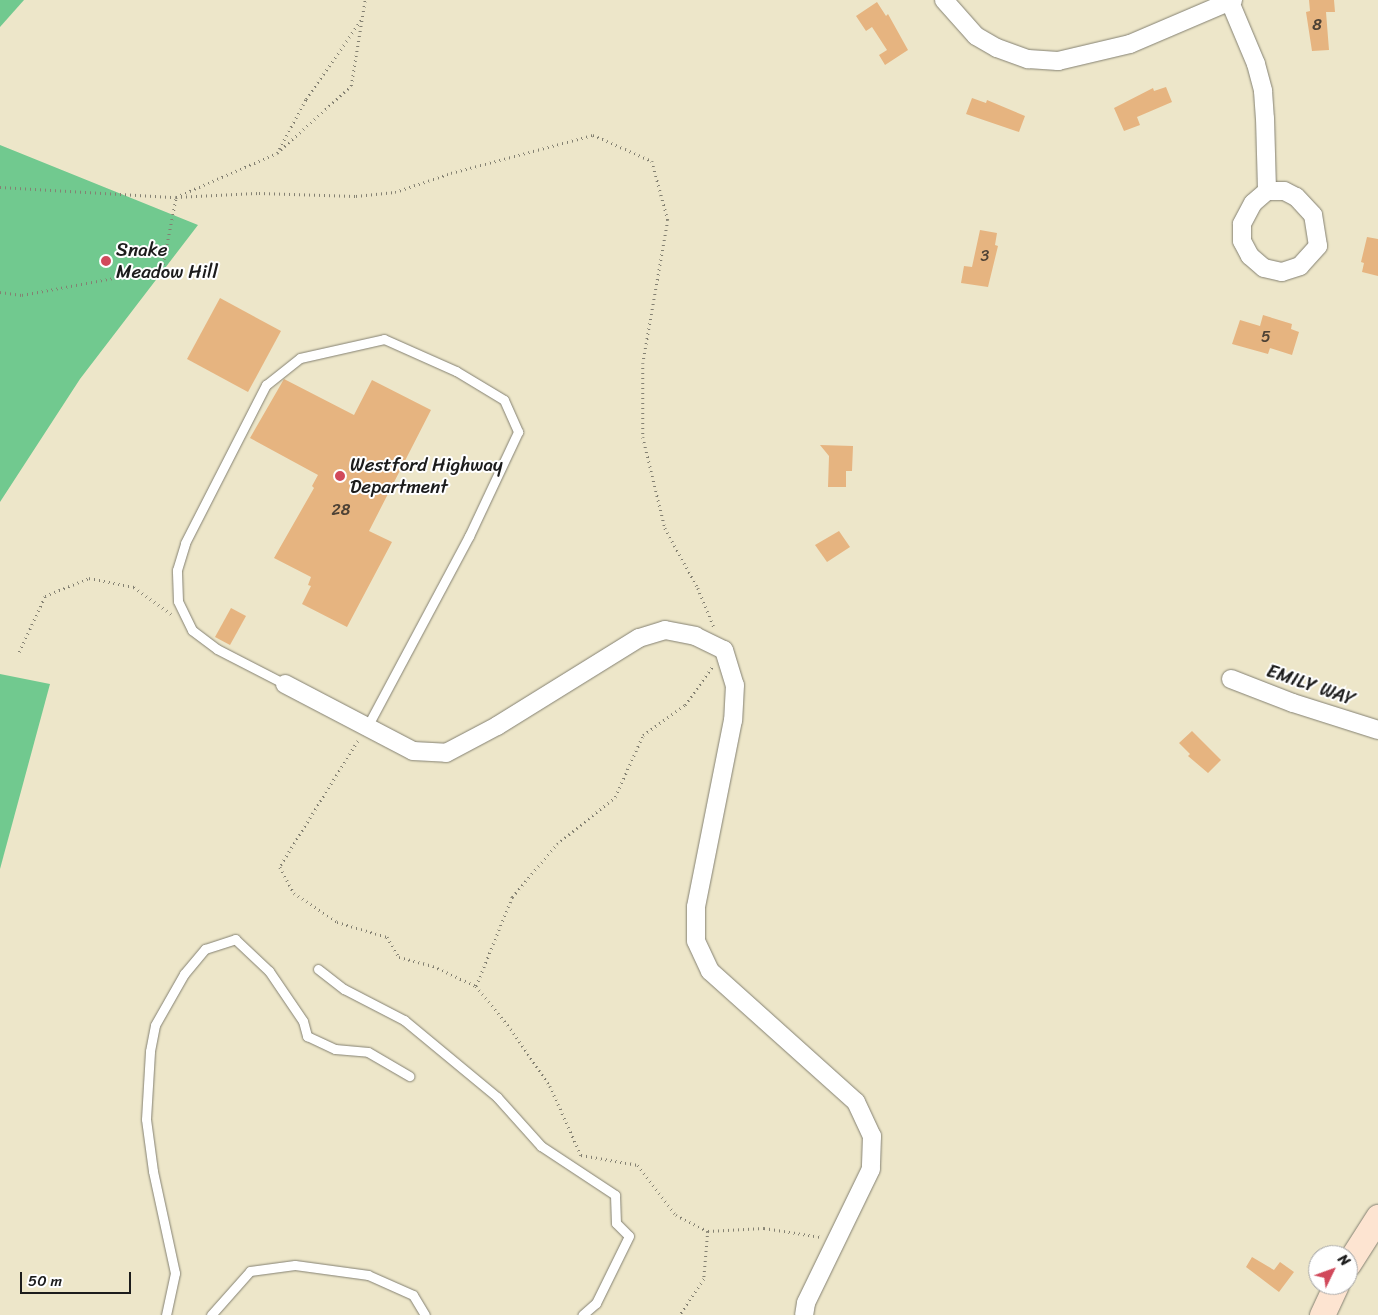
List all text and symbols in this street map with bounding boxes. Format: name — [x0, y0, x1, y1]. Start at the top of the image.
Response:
house number: 8 — [1312, 15, 1322, 35]
place label: Snake Meadow Hill — [116, 239, 218, 283]
house number: 3 — [981, 246, 989, 266]
marker: Snake Meadow Hill — [100, 255, 112, 267]
house number: 5 — [1261, 327, 1271, 347]
place label: Westford Highway Department — [350, 454, 503, 498]
marker: Westford Highway Department — [334, 470, 346, 482]
house number: 28 — [332, 500, 350, 520]
street label: EMILY WAY — [1264, 659, 1358, 711]
north arrow — [1308, 1245, 1358, 1295]
text: N — [1331, 1248, 1356, 1272]
scale bar — [22, 1262, 134, 1294]
text: 50 m — [28, 1268, 62, 1294]

